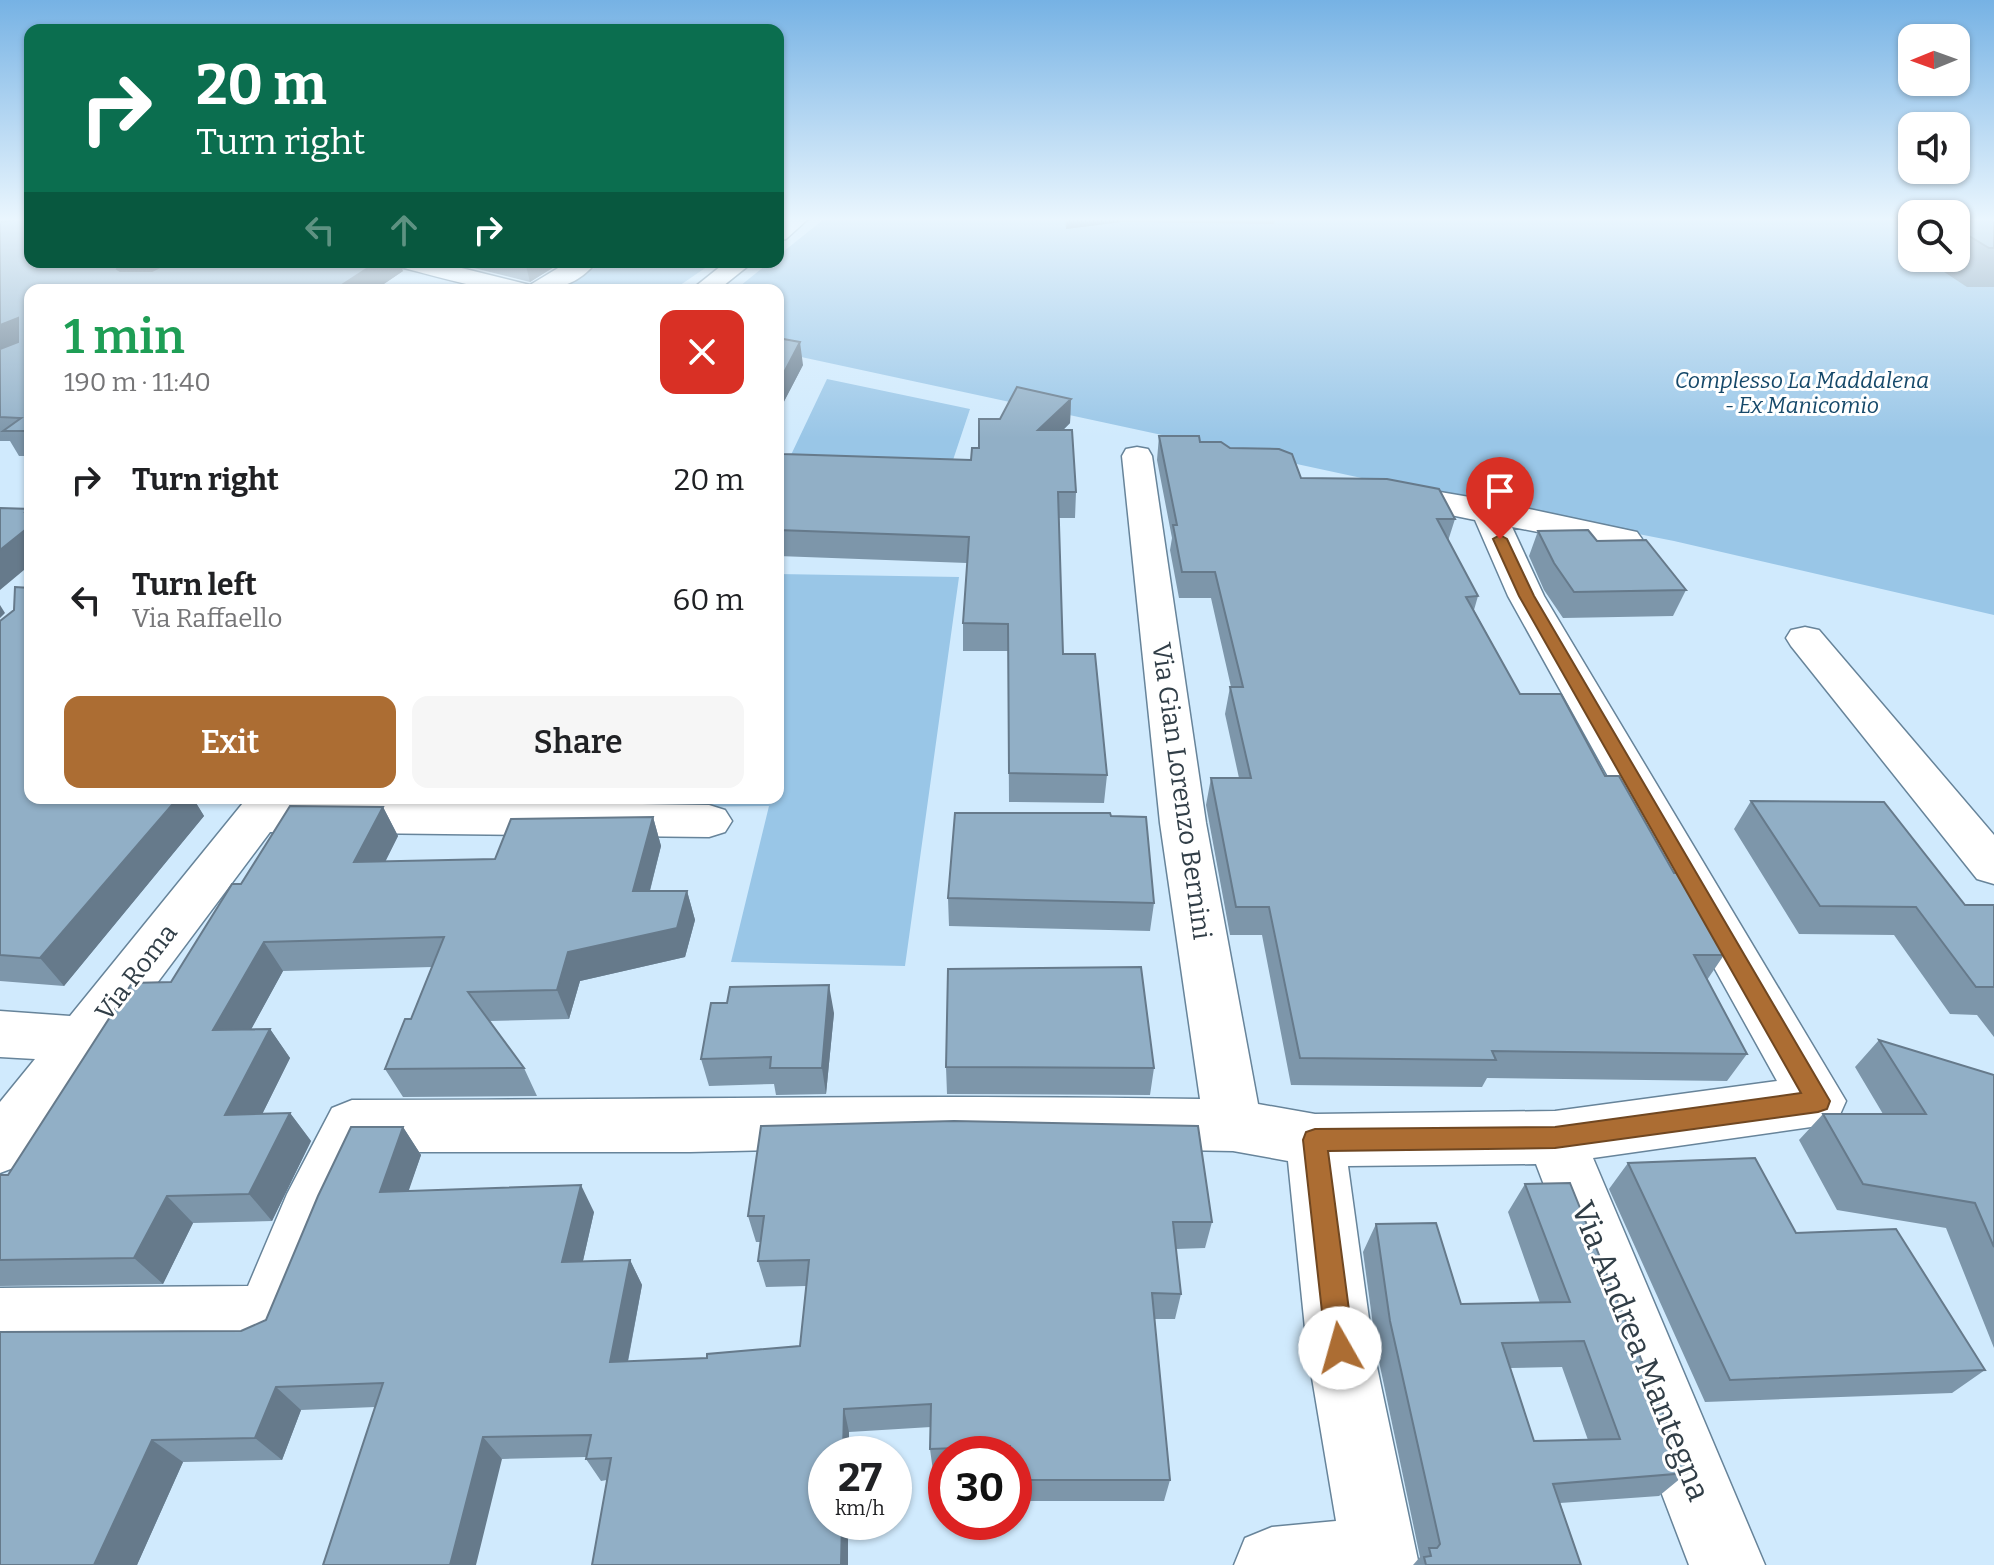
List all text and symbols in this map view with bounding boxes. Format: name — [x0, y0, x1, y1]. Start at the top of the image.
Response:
north arrow — [1898, 24, 1970, 96]
map controls — [1898, 24, 1970, 272]
text: 20 m — [196, 52, 327, 119]
icon: right — [64, 56, 168, 160]
button: sound — [1898, 112, 1970, 184]
text: Turn right — [196, 120, 365, 164]
button: search — [1898, 200, 1970, 272]
icon: left — [298, 208, 342, 252]
icon: ahead — [382, 208, 426, 252]
icon: right — [466, 208, 510, 252]
text: 1 min — [64, 308, 185, 366]
button: close — [660, 310, 744, 394]
text: 190 m · 11:40 — [64, 367, 211, 398]
park label: Complesso La Maddalena - Ex Manicomio — [1675, 367, 1929, 419]
pin — [1466, 457, 1534, 539]
icon: right — [64, 458, 108, 502]
text: Turn right — [132, 462, 279, 498]
text: 20 m — [674, 462, 744, 498]
icon: arrive — [1478, 469, 1522, 513]
text: Turn left — [132, 567, 257, 603]
icon: left — [64, 578, 108, 622]
text: 60 m — [673, 582, 744, 618]
text: Via Raffaello — [132, 603, 282, 634]
street label: Via Gian Lorenzo Bernini — [1145, 641, 1218, 942]
button: Exit — [64, 696, 396, 788]
button: Share — [412, 696, 744, 788]
street label: Via Roma — [89, 918, 184, 1027]
street label: Via Andrea Mantegna — [1564, 1196, 1718, 1506]
position arrow — [1298, 1306, 1382, 1390]
speed limit sign: 30 — [928, 1436, 1032, 1540]
text: 27 — [838, 1454, 882, 1502]
text: km/h — [835, 1496, 885, 1520]

